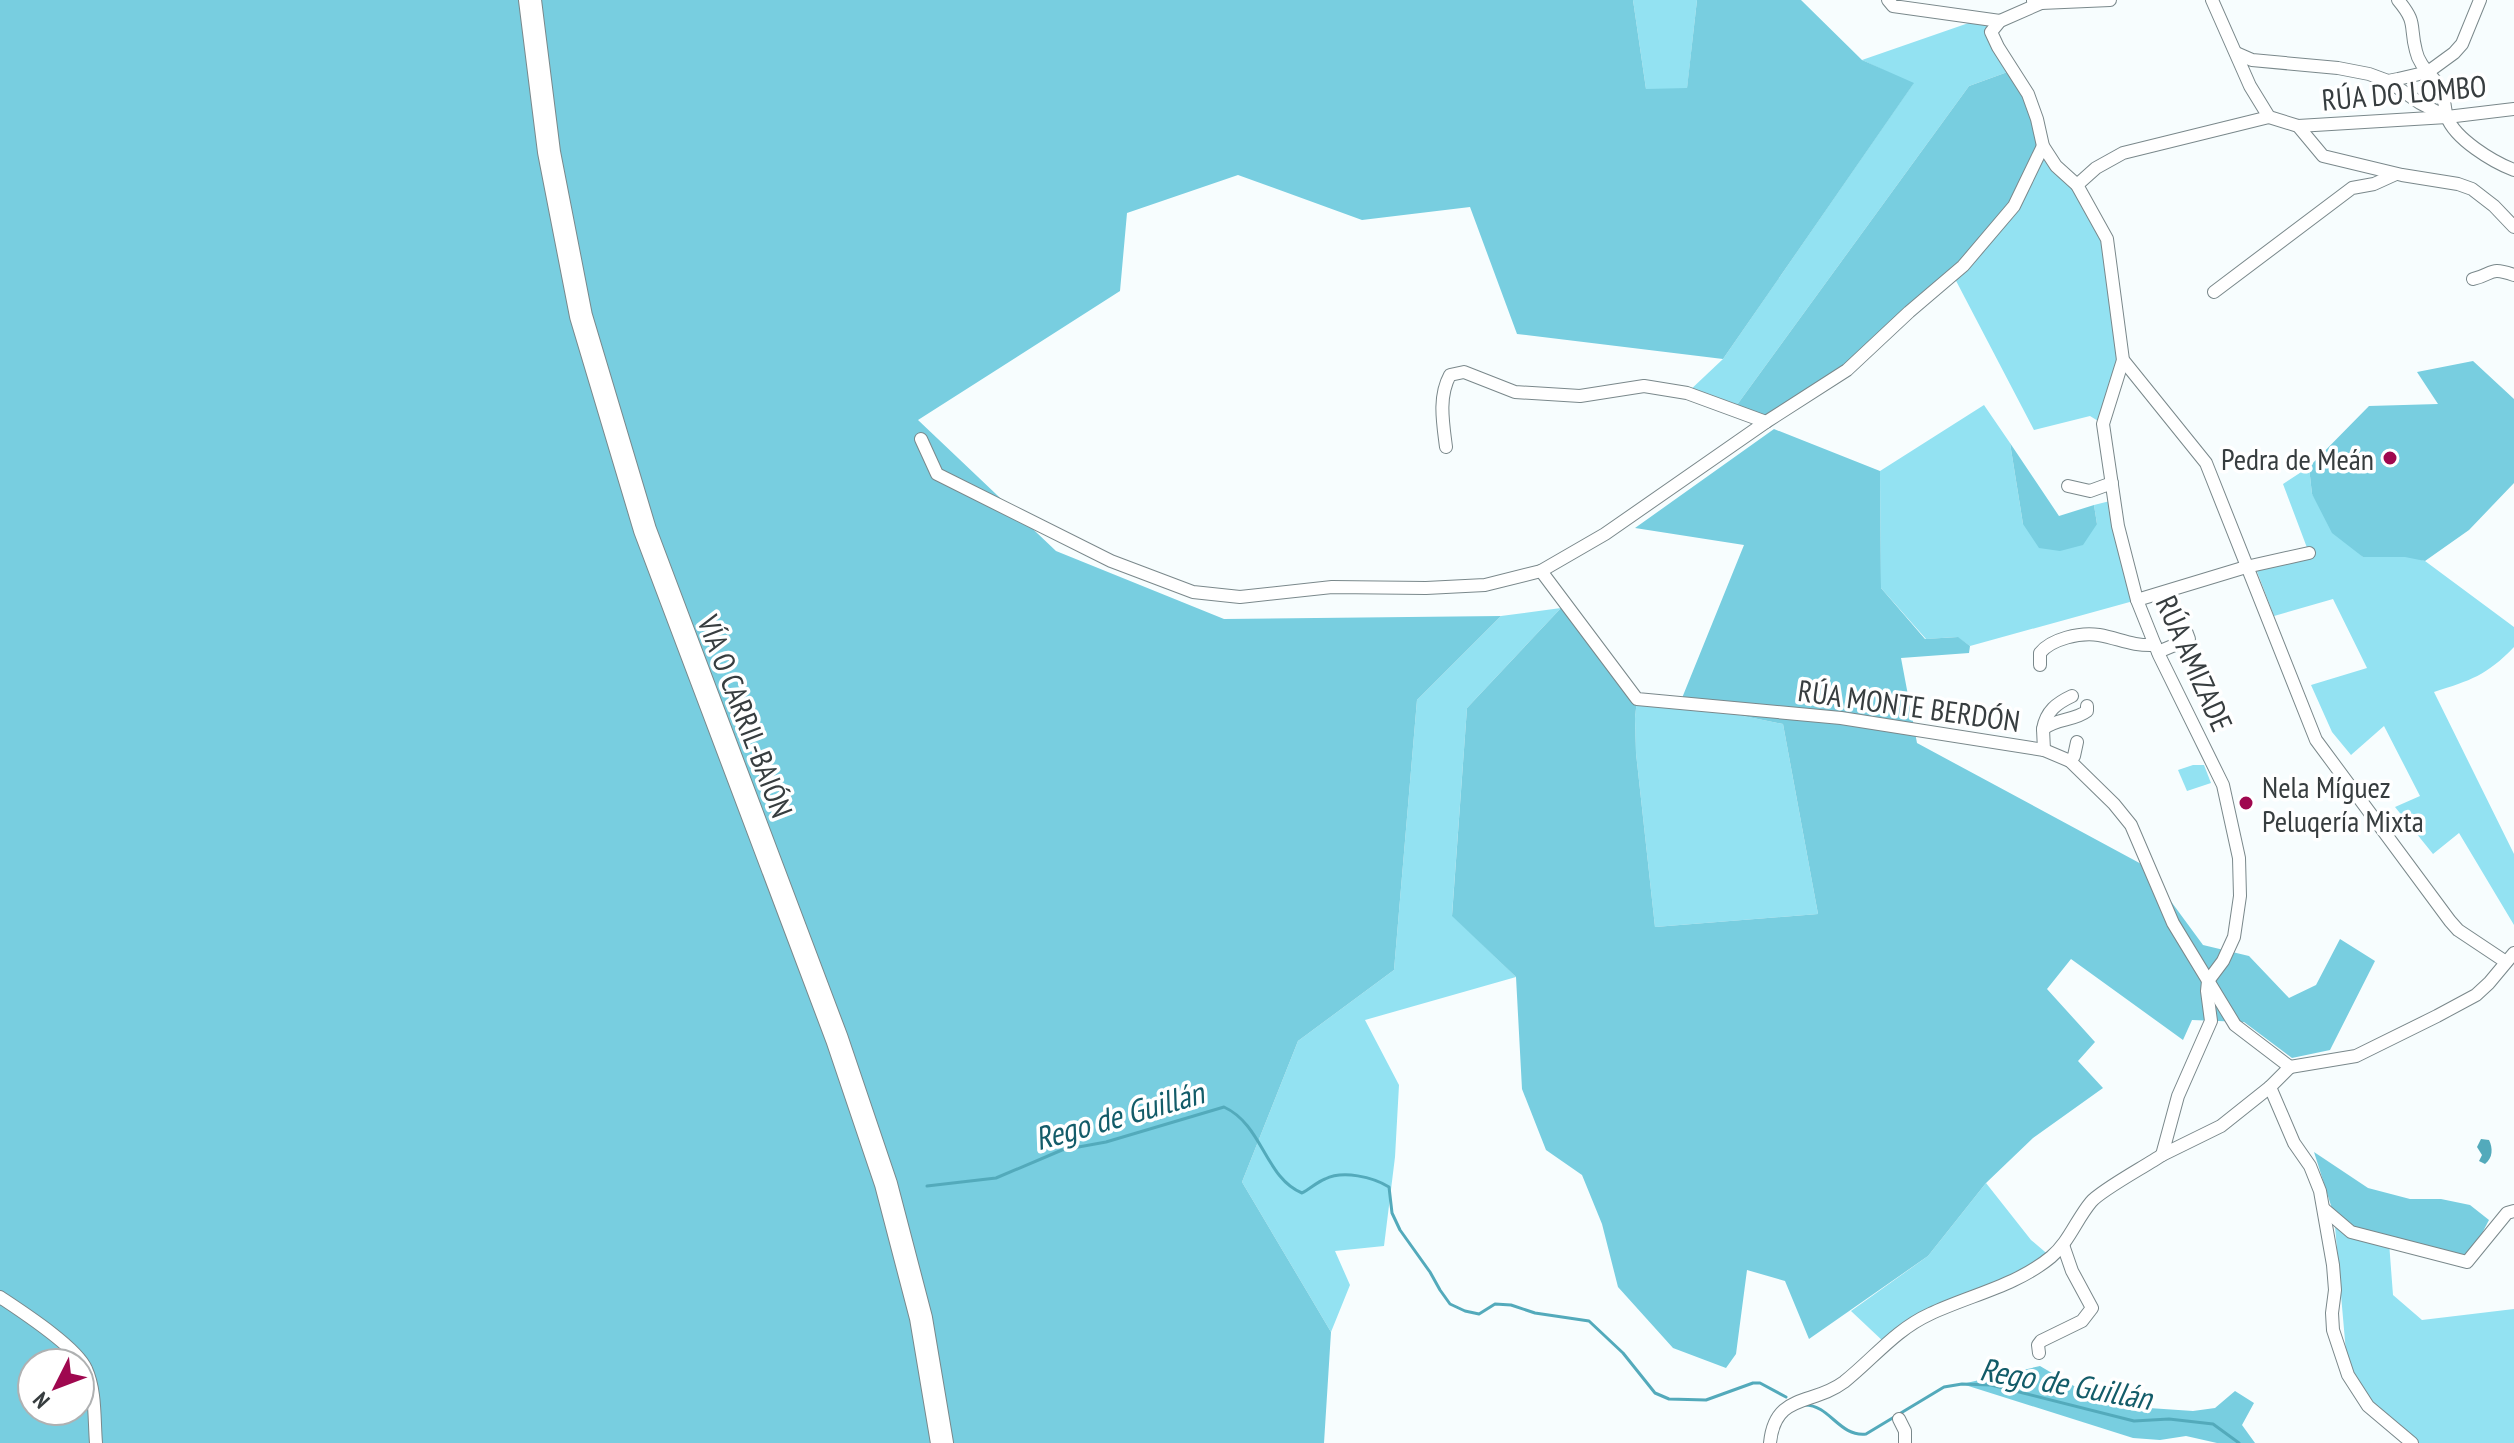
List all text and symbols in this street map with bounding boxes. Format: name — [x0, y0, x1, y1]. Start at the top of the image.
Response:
street label: RÚA DO LOMBO — [2320, 65, 2488, 119]
place label: Pedra de Meán — [2221, 439, 2374, 478]
marker: Pedra de Meán — [2381, 449, 2399, 467]
street label: RÚA AMIZADE — [2148, 589, 2242, 737]
street label: VÍA O CARRIL-BAIÓN — [689, 608, 802, 823]
street label: RÚA MONTE BERDÓN — [1796, 670, 2022, 740]
place label: Nela Míguez Peluqería Mixta — [2262, 767, 2424, 840]
marker: Nela Míguez Peluqería Mixta — [2237, 794, 2255, 812]
water label: Rego de Guillán — [1030, 1070, 1210, 1159]
north arrow — [16, 1347, 96, 1427]
water label: Rego de Guillán — [1977, 1347, 2157, 1419]
text: N — [27, 1387, 56, 1414]

